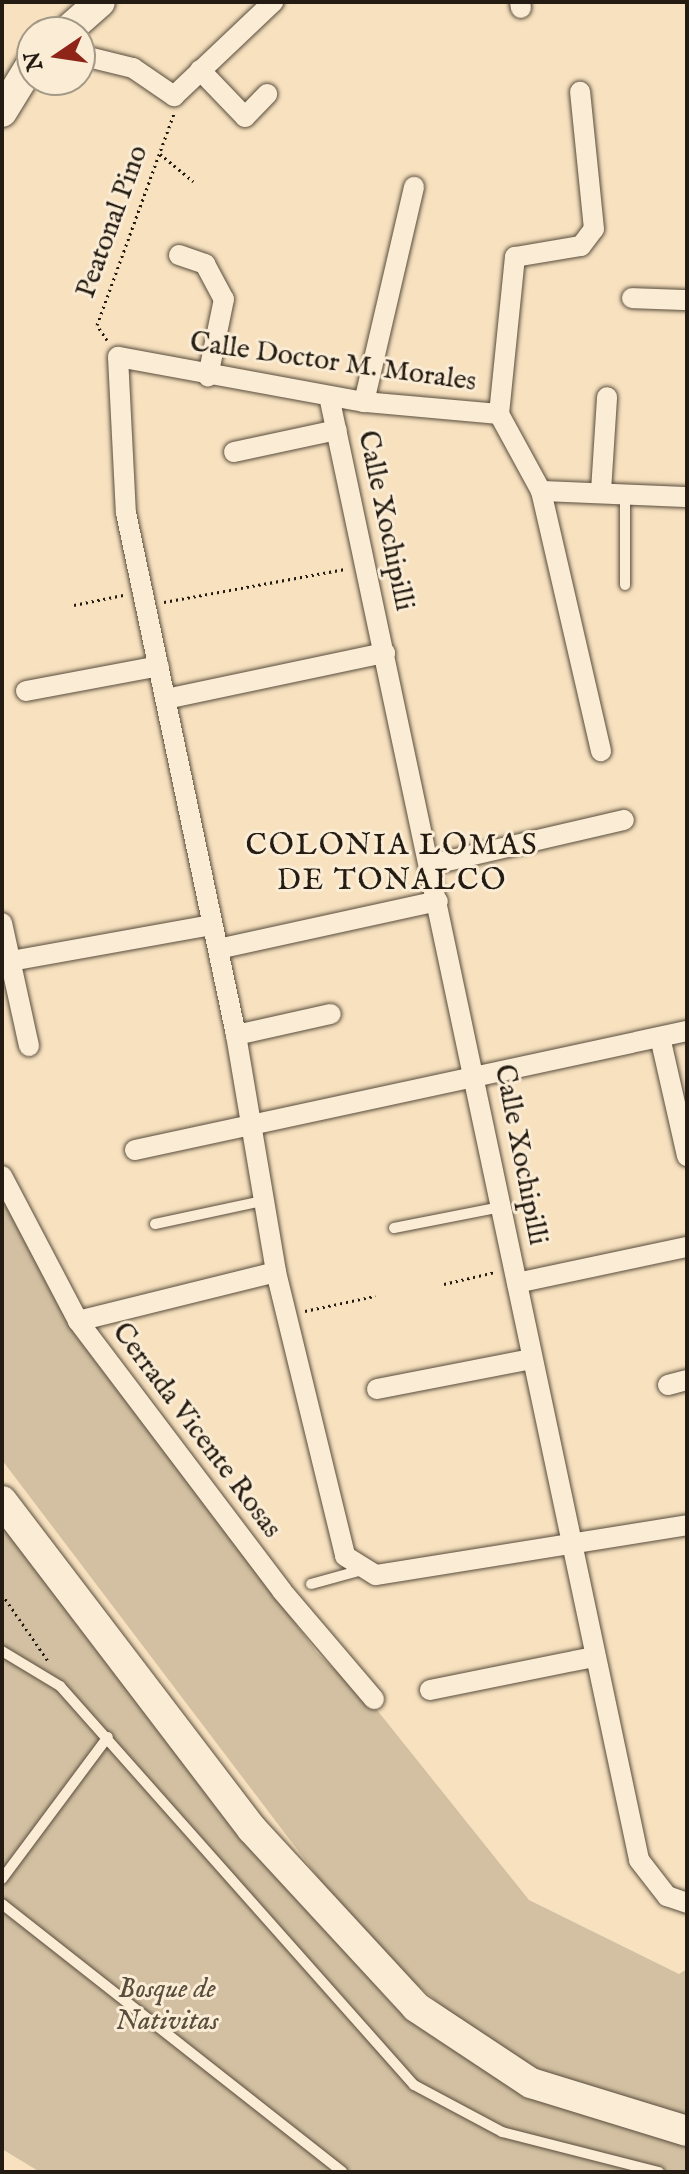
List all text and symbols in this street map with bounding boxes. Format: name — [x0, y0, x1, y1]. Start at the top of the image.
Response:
north arrow — [16, 16, 96, 96]
text: N — [19, 49, 50, 73]
street label: Peatonal Pino — [70, 141, 156, 303]
street label: Calle Doctor M. Morales — [188, 326, 478, 400]
street label: Calle Xochipilli — [350, 428, 420, 614]
district label: COLONIA LOMAS DE TONALCO — [245, 828, 539, 898]
street label: Calle Xochipilli — [486, 1062, 554, 1248]
street label: Cerrada Vicente Rosas — [104, 1317, 288, 1545]
park label: Bosque de Nativitas — [116, 1973, 218, 2039]

